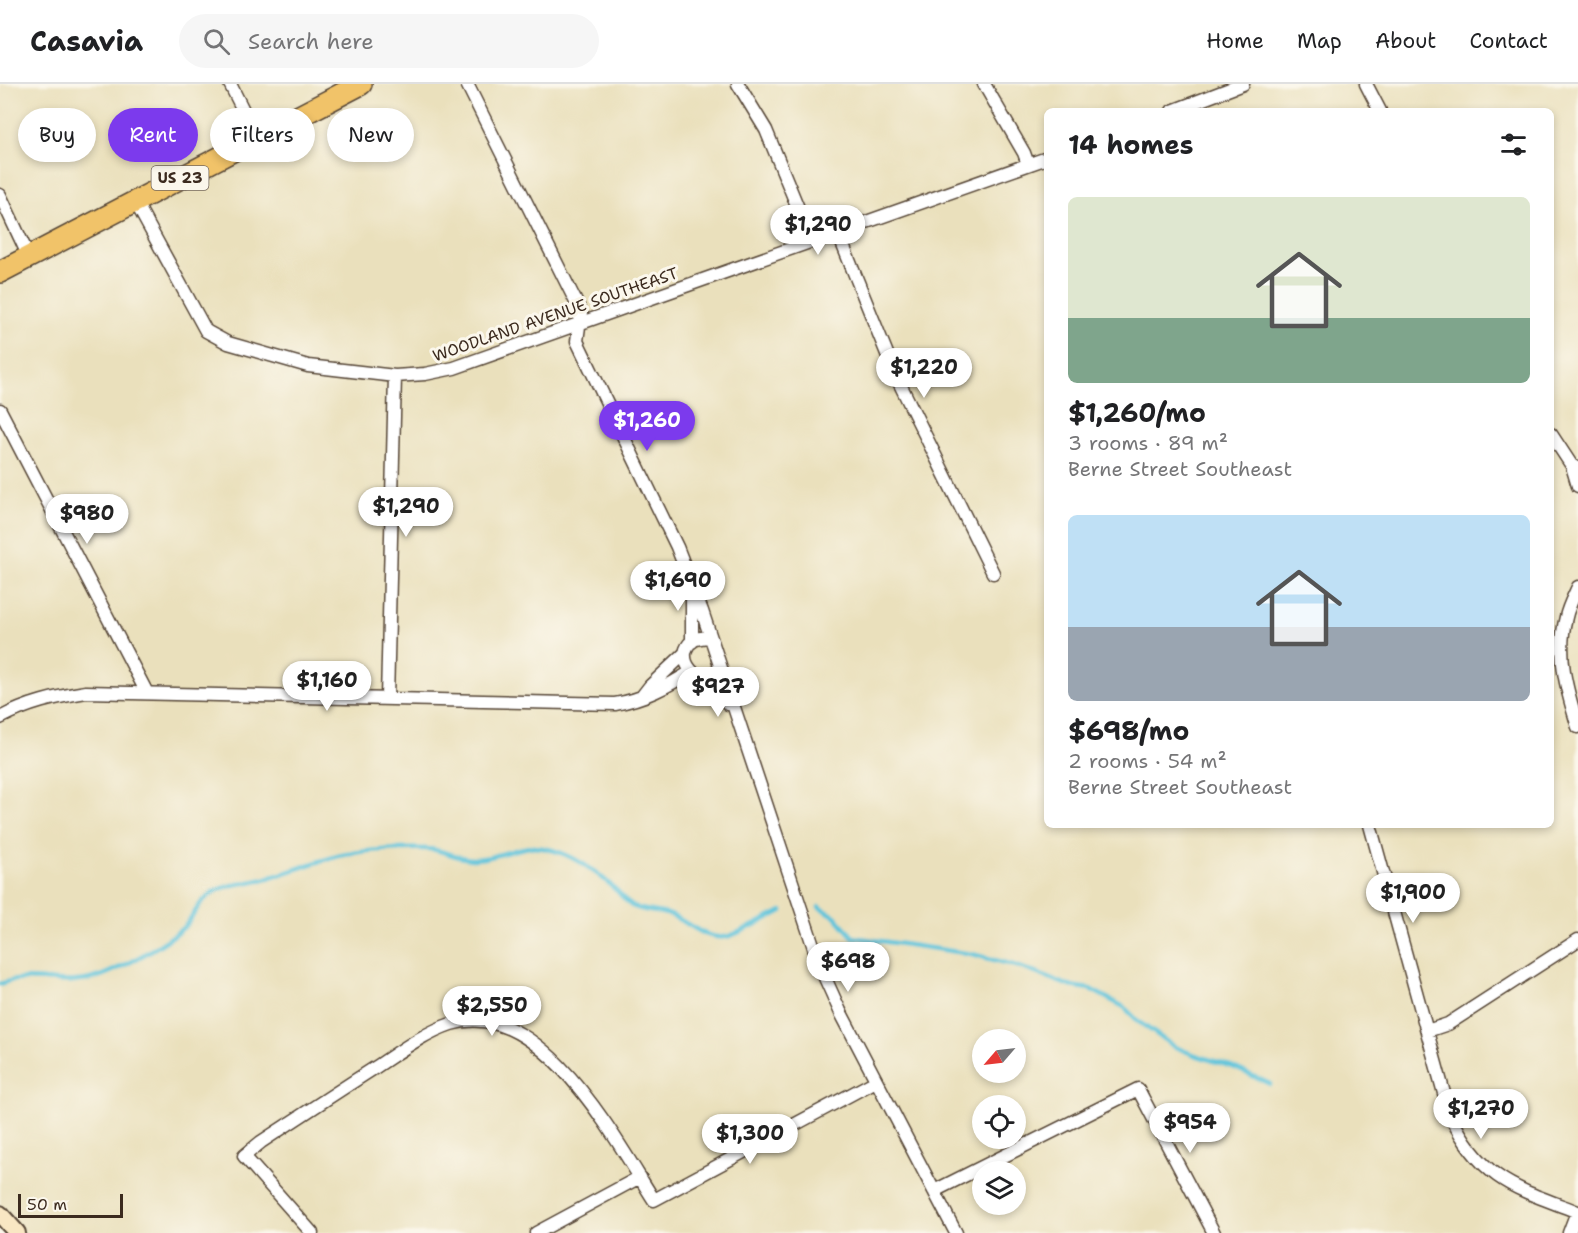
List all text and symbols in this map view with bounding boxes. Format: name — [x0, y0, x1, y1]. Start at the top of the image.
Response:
search box — [179, 14, 599, 68]
text: Casavia — [30, 22, 143, 60]
icon: search — [200, 25, 233, 58]
text: Search here — [248, 27, 374, 56]
text: Home — [1206, 27, 1264, 55]
text: Map — [1297, 27, 1342, 55]
text: About — [1375, 27, 1436, 55]
text: Contact — [1469, 27, 1548, 55]
chip: Buy — [18, 108, 96, 162]
chip: Rent — [108, 108, 198, 162]
chip: Filters — [210, 108, 315, 162]
chip: New — [327, 108, 414, 162]
text: 14 homes — [1068, 127, 1194, 162]
icon: filters — [1497, 128, 1530, 161]
road number: US 23 — [152, 166, 208, 190]
pin: $1,290 — [769, 205, 867, 256]
text: $1,290 — [784, 211, 852, 237]
icon: home — [1245, 236, 1353, 344]
street label: WOODLAND AVENUE SOUTHEAST — [430, 262, 681, 366]
pin: $1,220 — [875, 348, 973, 399]
text: $1,220 — [890, 354, 958, 380]
text: $1,260/mo — [1068, 395, 1206, 430]
pin: $1,260 — [598, 401, 696, 452]
text: $1,260 — [613, 407, 681, 433]
text: 3 rooms · 89 m² — [1068, 430, 1228, 456]
text: Berne Street Southeast — [1068, 456, 1292, 482]
pin: $1,290 — [357, 487, 455, 538]
text: $1,290 — [372, 493, 440, 519]
pin: $980 — [51, 494, 123, 545]
text: $980 — [60, 500, 114, 526]
icon: home — [1245, 554, 1353, 662]
pin: $1,690 — [629, 561, 727, 612]
text: $1,690 — [644, 567, 712, 593]
pin: $1,160 — [278, 661, 376, 712]
text: $1,160 — [296, 667, 358, 693]
pin: $927 — [682, 667, 754, 718]
text: $927 — [691, 673, 745, 699]
text: $698/mo — [1068, 713, 1189, 748]
text: 2 rooms · 54 m² — [1068, 748, 1227, 774]
text: Berne Street Southeast — [1068, 774, 1292, 800]
pin: $1,900 — [1364, 873, 1462, 924]
text: $1,900 — [1380, 879, 1446, 905]
pin: $698 — [812, 942, 884, 993]
text: $698 — [821, 948, 875, 974]
pin: $2,550 — [443, 986, 541, 1037]
text: $2,550 — [456, 992, 528, 1018]
north arrow — [972, 1029, 1026, 1083]
map controls — [972, 1029, 1026, 1215]
pin: $1,270 — [1432, 1089, 1530, 1140]
button: locate — [972, 1095, 1026, 1149]
text: $1,270 — [1447, 1095, 1515, 1121]
pin: $954 — [1154, 1103, 1226, 1154]
text: $954 — [1163, 1109, 1217, 1135]
pin: $1,300 — [701, 1114, 799, 1165]
text: $1,300 — [716, 1120, 784, 1146]
button: layers — [972, 1161, 1026, 1215]
scale bar — [18, 1191, 123, 1218]
text: 50 m — [27, 1194, 67, 1215]

